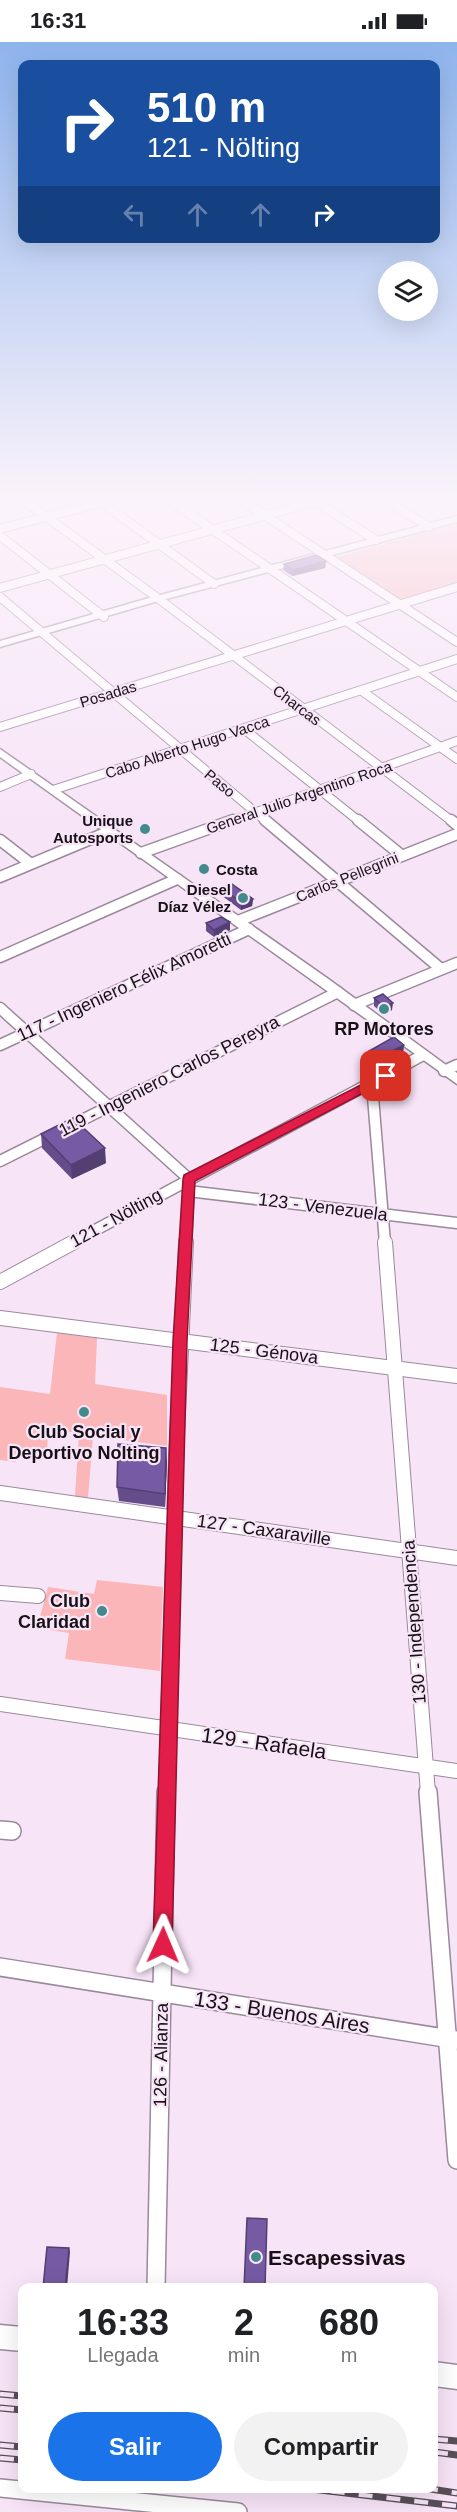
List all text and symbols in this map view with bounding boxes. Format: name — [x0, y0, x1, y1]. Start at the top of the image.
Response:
text: 16:31 — [30, 8, 86, 33]
icon: right — [48, 84, 126, 162]
text: 510 m — [147, 84, 266, 131]
text: 121 - Nölting — [147, 133, 300, 163]
icon: left — [118, 198, 151, 231]
icon: ahead — [181, 198, 214, 231]
icon: ahead — [244, 198, 277, 231]
icon: right — [307, 198, 340, 231]
map controls — [378, 261, 438, 321]
button: layers — [378, 261, 438, 321]
street label: Posadas — [78, 677, 138, 711]
street label: Charcas — [270, 681, 324, 729]
street label: Cabo Alberto Hugo Vacca — [103, 712, 272, 782]
street label: General Julio Argentino Roca — [204, 757, 395, 837]
street label: Paso — [201, 765, 239, 801]
place label: Unique Autosports — [53, 812, 133, 846]
marker: Unique Autosports — [138, 822, 152, 836]
street label: Carlos Pellegrini — [293, 849, 401, 905]
place label: Costa — [216, 861, 258, 878]
marker: Costa — [197, 862, 211, 876]
place label: Diesel Díaz Vélez — [158, 881, 231, 915]
marker: Diesel Díaz Vélez — [236, 891, 250, 905]
street label: 117 - Ingeniero Félix Amoretti — [14, 929, 234, 1045]
marker: RP Motores — [377, 1002, 391, 1016]
street label: 119 - Ingeniero Carlos Pereyra — [55, 1011, 283, 1140]
place label: RP Motores — [334, 1019, 434, 1039]
pin — [360, 1050, 411, 1101]
icon: arrive — [369, 1059, 402, 1092]
street label: 121 - Nölting — [67, 1185, 165, 1251]
street label: 123 - Venezuela — [257, 1189, 390, 1225]
street label: 125 - Génova — [209, 1334, 320, 1368]
marker: Club Social y Deportivo Nolting — [77, 1405, 91, 1419]
place label: Club Social y Deportivo Nolting — [9, 1422, 160, 1463]
street label: 127 - Caxaraville — [196, 1511, 332, 1549]
street label: 130 - Independencia — [398, 1538, 430, 1705]
place label: Club Claridad — [18, 1591, 90, 1632]
marker: Club Claridad — [95, 1604, 109, 1618]
street label: 129 - Rafaela — [200, 1723, 328, 1763]
position arrow — [131, 1913, 195, 1977]
street label: 133 - Buenos Aires — [193, 1987, 371, 2037]
street label: 126 - Alianza — [150, 2002, 172, 2107]
place label: Escapessivas — [268, 2246, 406, 2269]
marker: Escapessivas — [249, 2250, 263, 2264]
text: 16:33 — [77, 2302, 169, 2343]
text: 2 — [234, 2302, 254, 2343]
text: 680 — [319, 2302, 379, 2343]
text: Llegada — [87, 2344, 159, 2366]
text: min — [228, 2344, 260, 2366]
text: m — [341, 2344, 357, 2366]
button: Salir — [48, 2412, 222, 2481]
button: Compartir — [234, 2412, 408, 2481]

